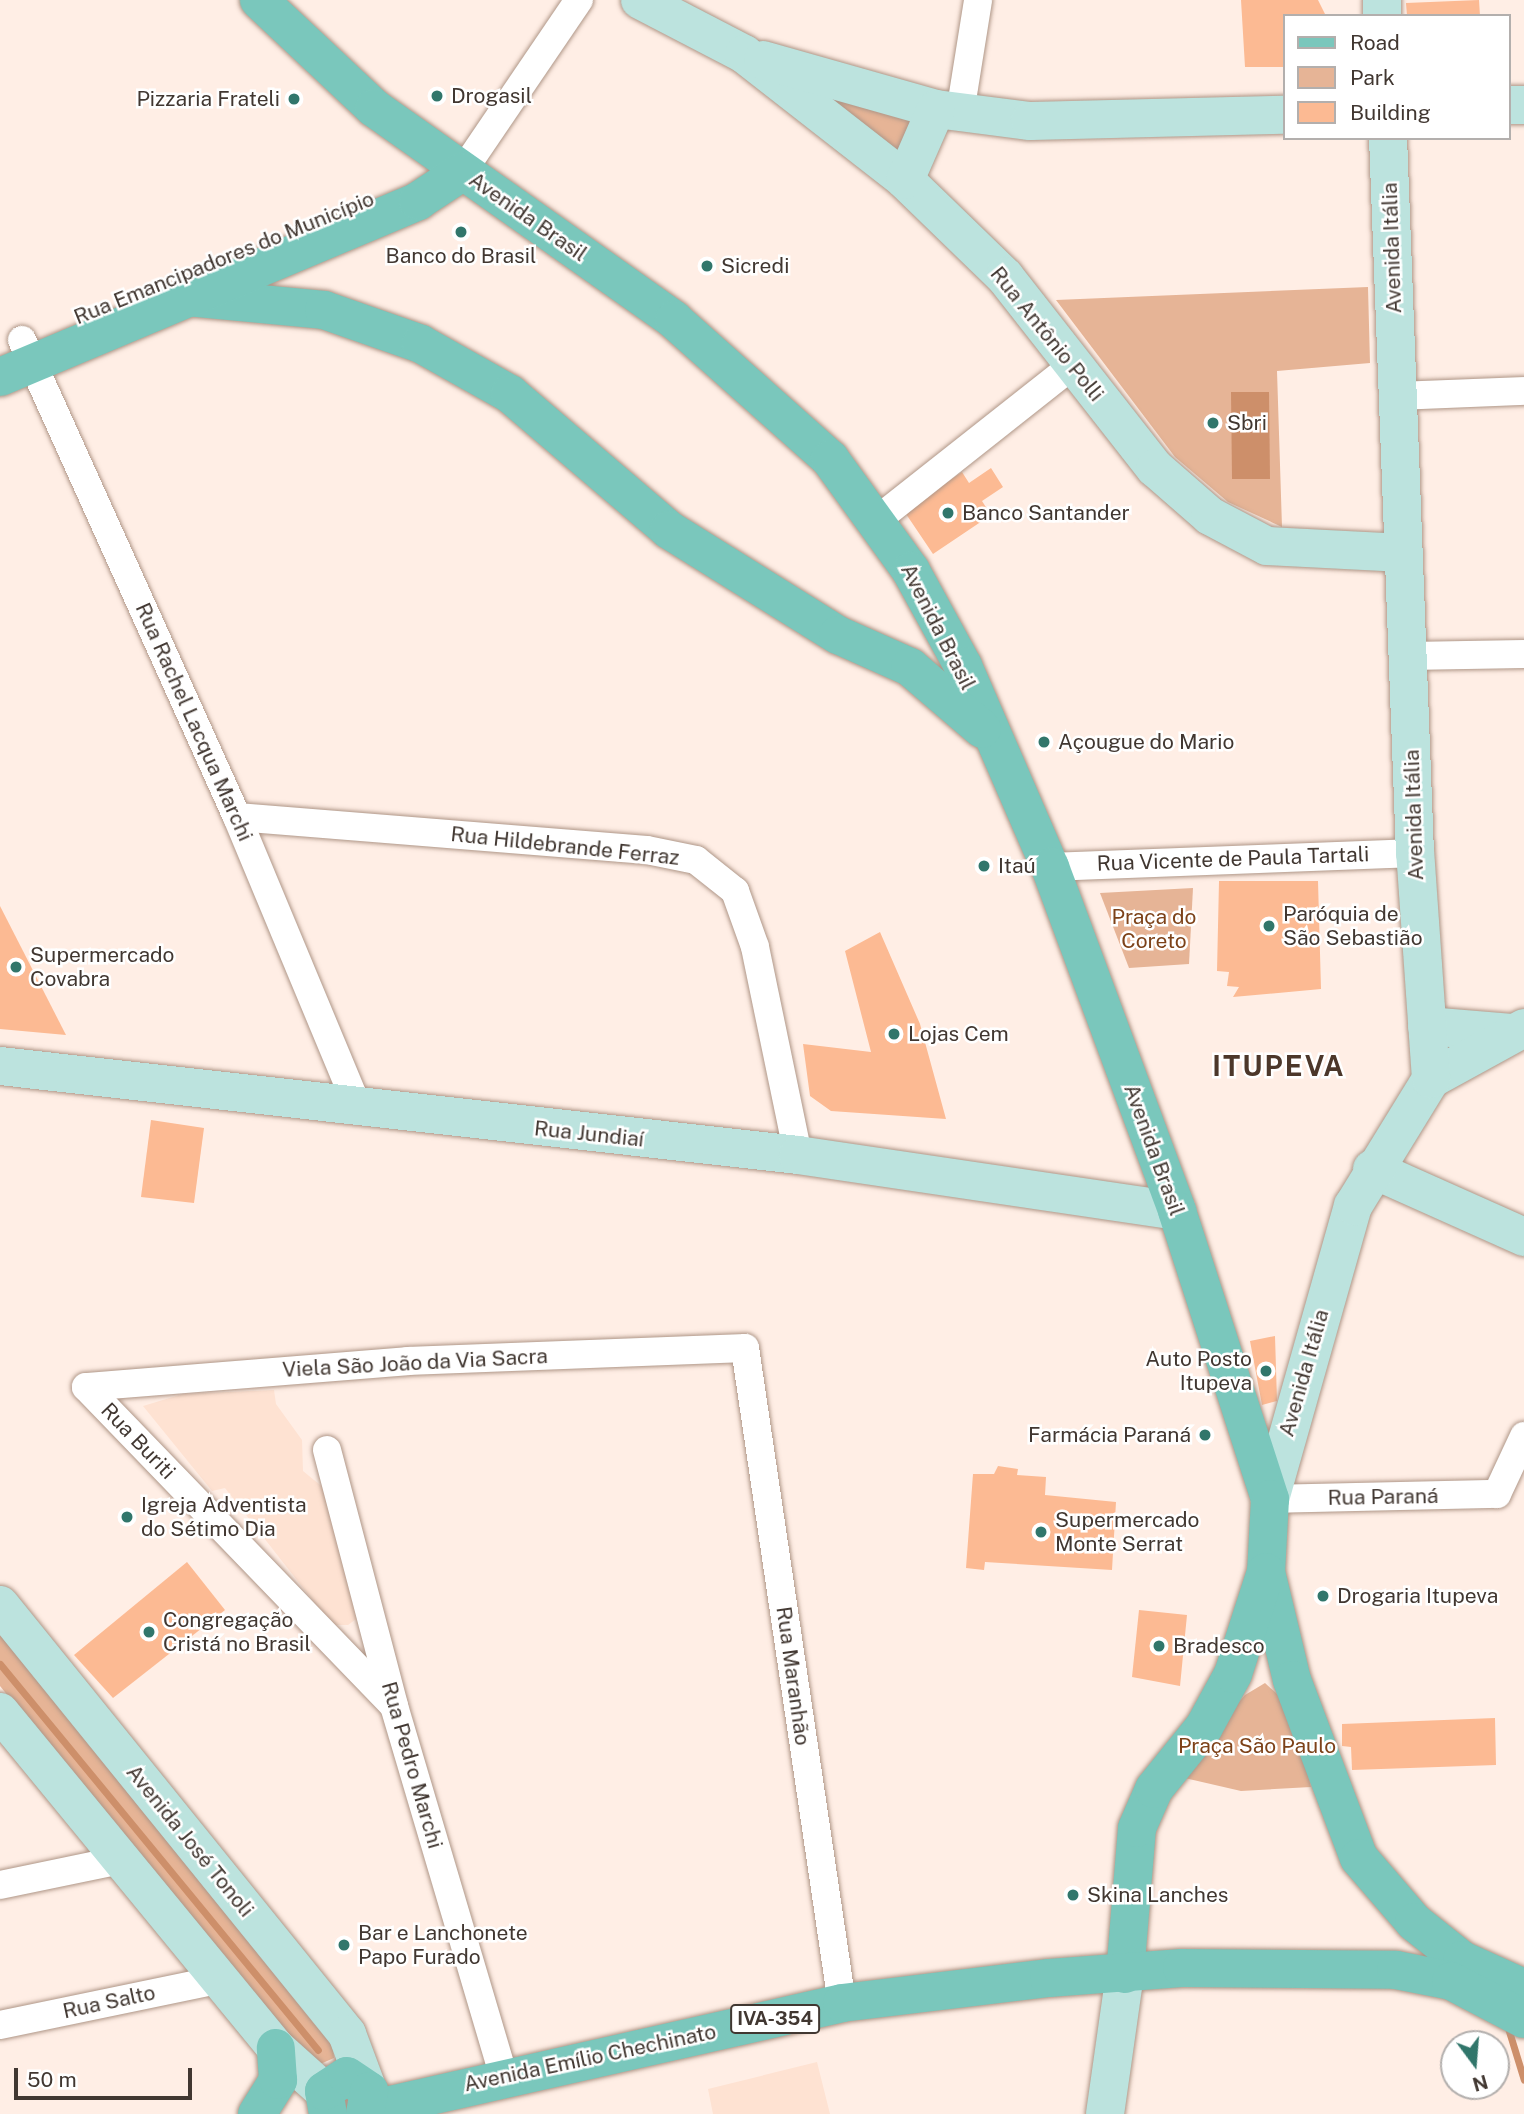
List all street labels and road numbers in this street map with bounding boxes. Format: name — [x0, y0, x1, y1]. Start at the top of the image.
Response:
street label: Avenida Brasil — [464, 167, 592, 267]
street label: Avenida Itália — [1377, 182, 1407, 314]
street label: Rua Emancipadores do Município — [70, 186, 378, 330]
street label: Rua Antônio Polli — [985, 262, 1109, 406]
street label: Avenida Brasil — [895, 560, 981, 694]
street label: Rua Rachel Lacqua Marchi — [130, 599, 258, 845]
street label: Avenida Itália — [1399, 749, 1429, 881]
street label: Rua Hildebrande Ferraz — [449, 821, 681, 871]
street label: Rua Vicente de Paula Tartali — [1096, 842, 1370, 876]
street label: Avenida Brasil — [1119, 1081, 1189, 1219]
street label: Rua Jundiaí — [533, 1116, 645, 1152]
street label: Avenida Itália — [1274, 1307, 1334, 1439]
street label: Viela São João da Via Sacra — [281, 1343, 549, 1383]
street label: Rua Buriti — [96, 1398, 180, 1484]
street label: Rua Paraná — [1327, 1483, 1439, 1511]
street label: Rua Maranhão — [771, 1605, 815, 1747]
street label: Rua Pedro Marchi — [376, 1679, 448, 1851]
street label: Avenida José Tonoli — [121, 1760, 259, 1922]
street label: Rua Salto — [60, 1980, 158, 2024]
road number: IVA-354 — [730, 2004, 820, 2035]
street label: Avenida Emílio Chechinato — [462, 2019, 718, 2097]

